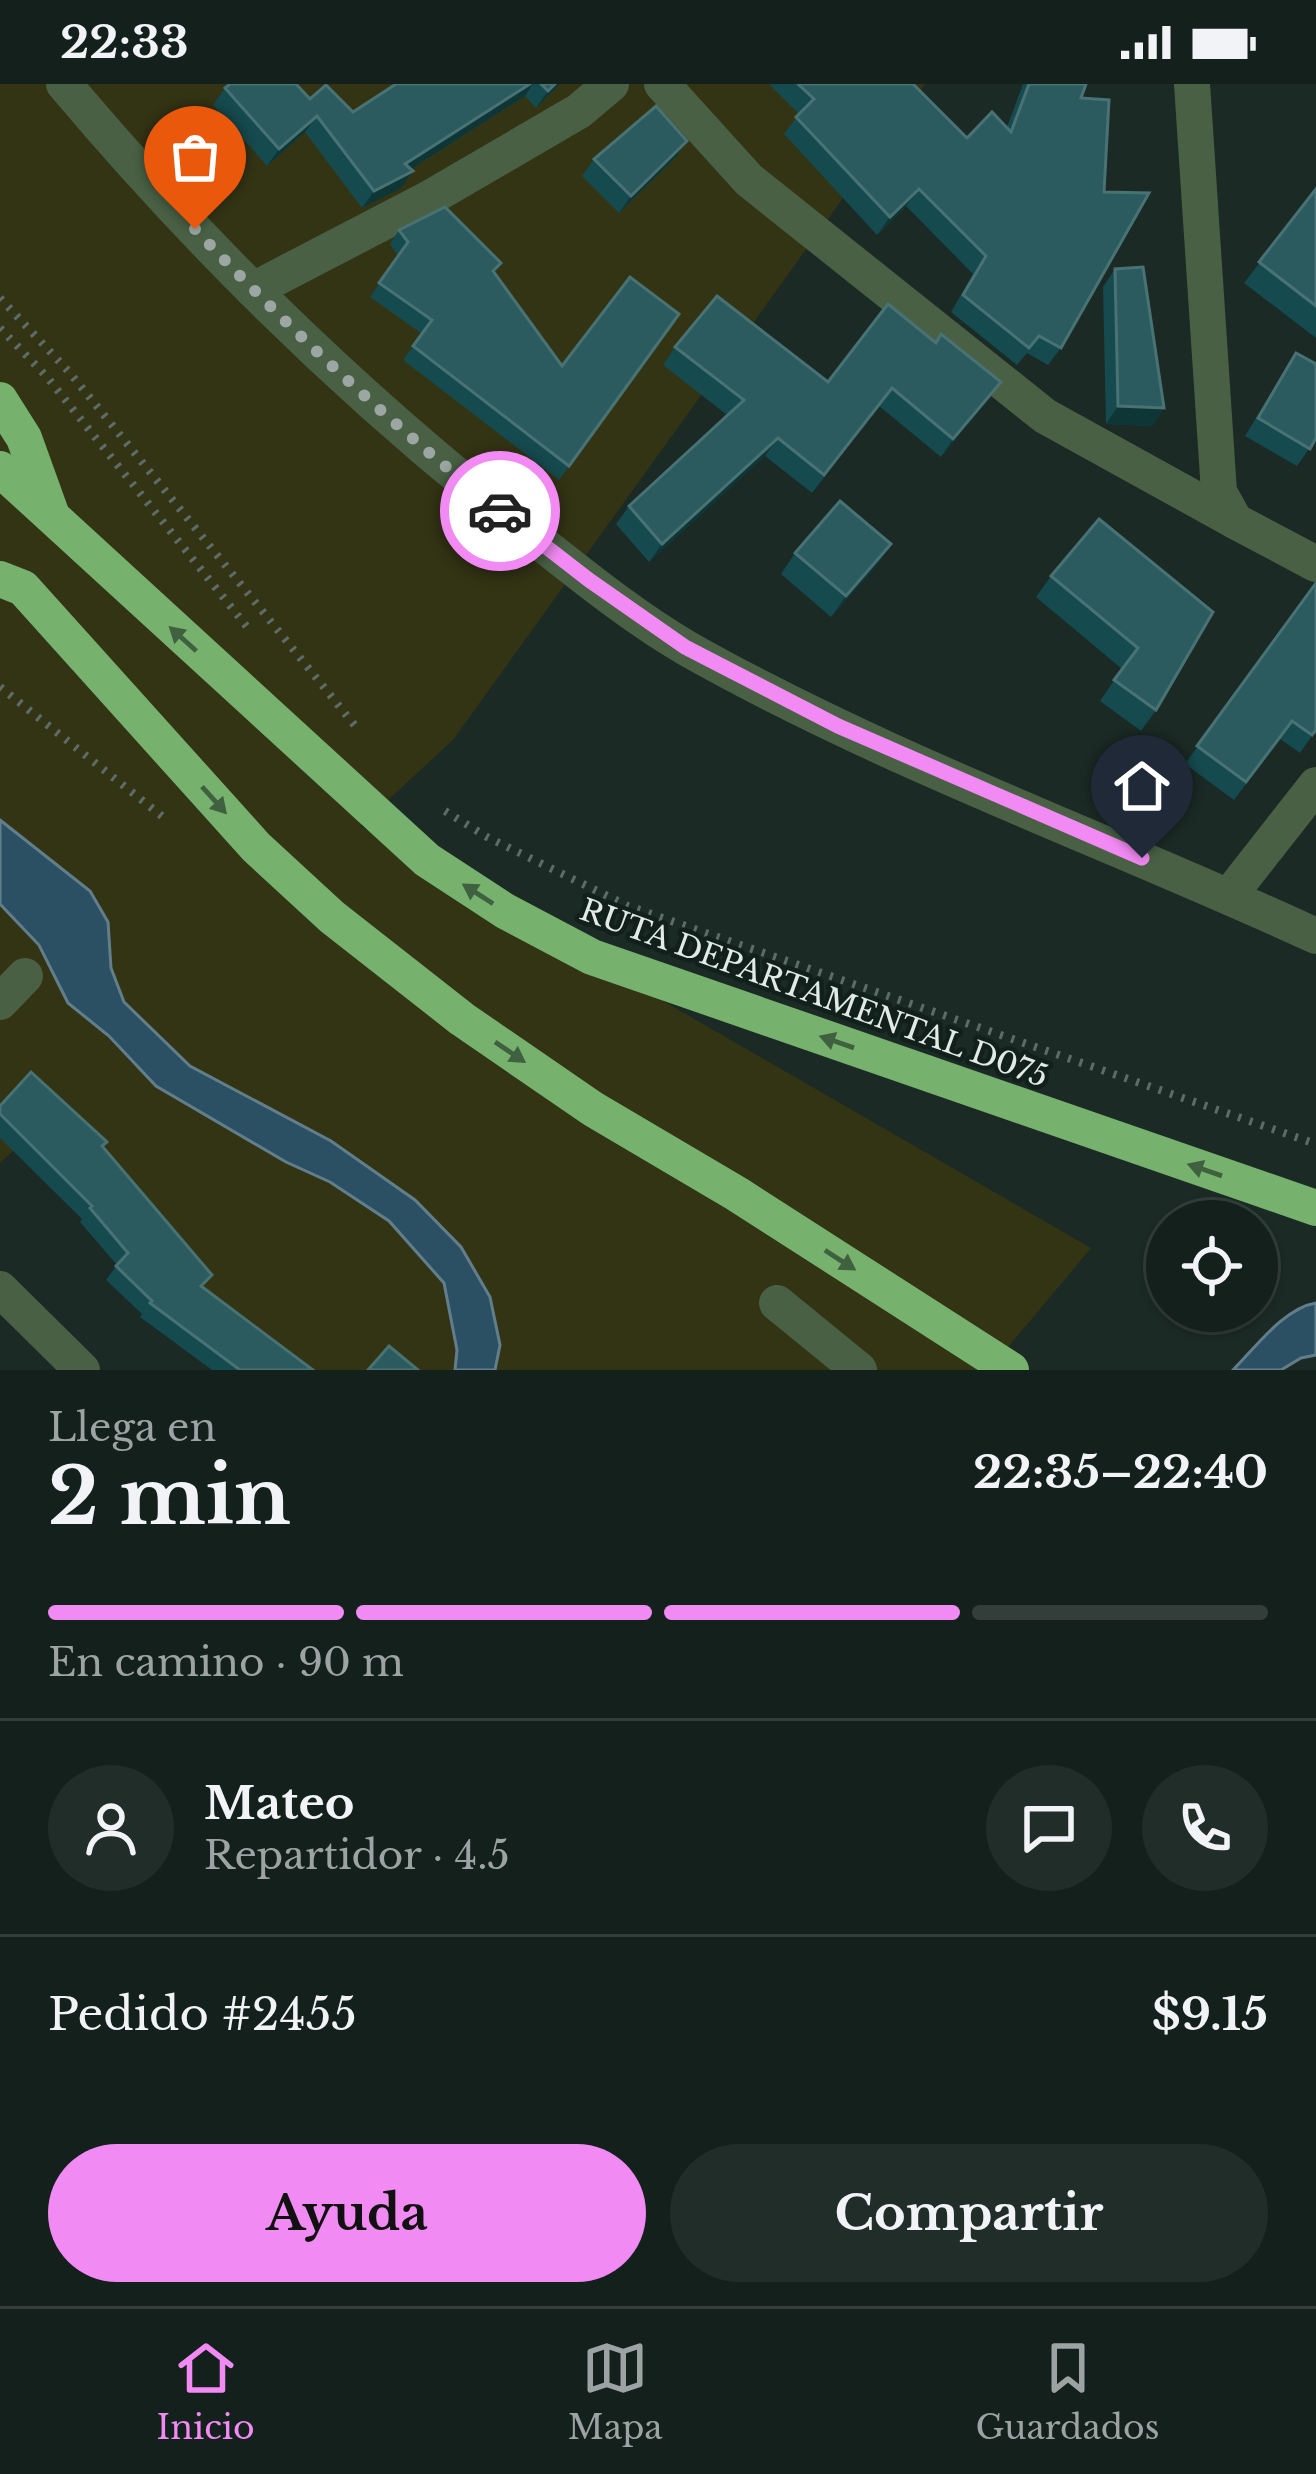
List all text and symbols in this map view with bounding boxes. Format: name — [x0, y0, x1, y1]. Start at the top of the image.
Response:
text: 22:33 — [60, 14, 189, 70]
pin — [144, 106, 246, 229]
icon: bag — [162, 124, 228, 190]
courier — [440, 451, 560, 571]
icon: car — [467, 478, 533, 544]
one-way arrow — [169, 626, 198, 653]
pin — [1091, 735, 1193, 858]
icon: home — [1109, 753, 1175, 819]
one-way arrow — [200, 785, 227, 814]
one-way arrow — [462, 883, 494, 905]
street label: RUTA DEPARTAMENTAL D075 — [575, 891, 1053, 1095]
one-way arrow — [819, 1032, 855, 1050]
one-way arrow — [493, 1040, 526, 1063]
one-way arrow — [1187, 1160, 1223, 1178]
map controls — [1146, 1200, 1278, 1332]
button: locate — [1146, 1200, 1278, 1332]
one-way arrow — [823, 1248, 856, 1270]
text: Llega en — [48, 1403, 216, 1452]
text: 22:35–22:40 — [973, 1444, 1268, 1500]
text: 2 min — [48, 1448, 291, 1545]
text: En camino · 90 m — [48, 1638, 404, 1687]
button: person — [48, 1765, 174, 1891]
button: chat — [986, 1765, 1112, 1891]
button: phone — [1142, 1765, 1268, 1891]
text: Mateo — [204, 1775, 355, 1831]
text: Repartidor · 4.5 — [204, 1831, 510, 1880]
text: Pedido #2455 — [48, 1986, 357, 2042]
text: $9.15 — [1152, 1986, 1268, 2042]
button: Ayuda — [48, 2144, 646, 2282]
button: Compartir — [670, 2144, 1268, 2282]
tab: Inicio — [156, 2335, 255, 2448]
tab: Mapa — [568, 2335, 663, 2448]
tab: Guardados — [976, 2335, 1160, 2448]

